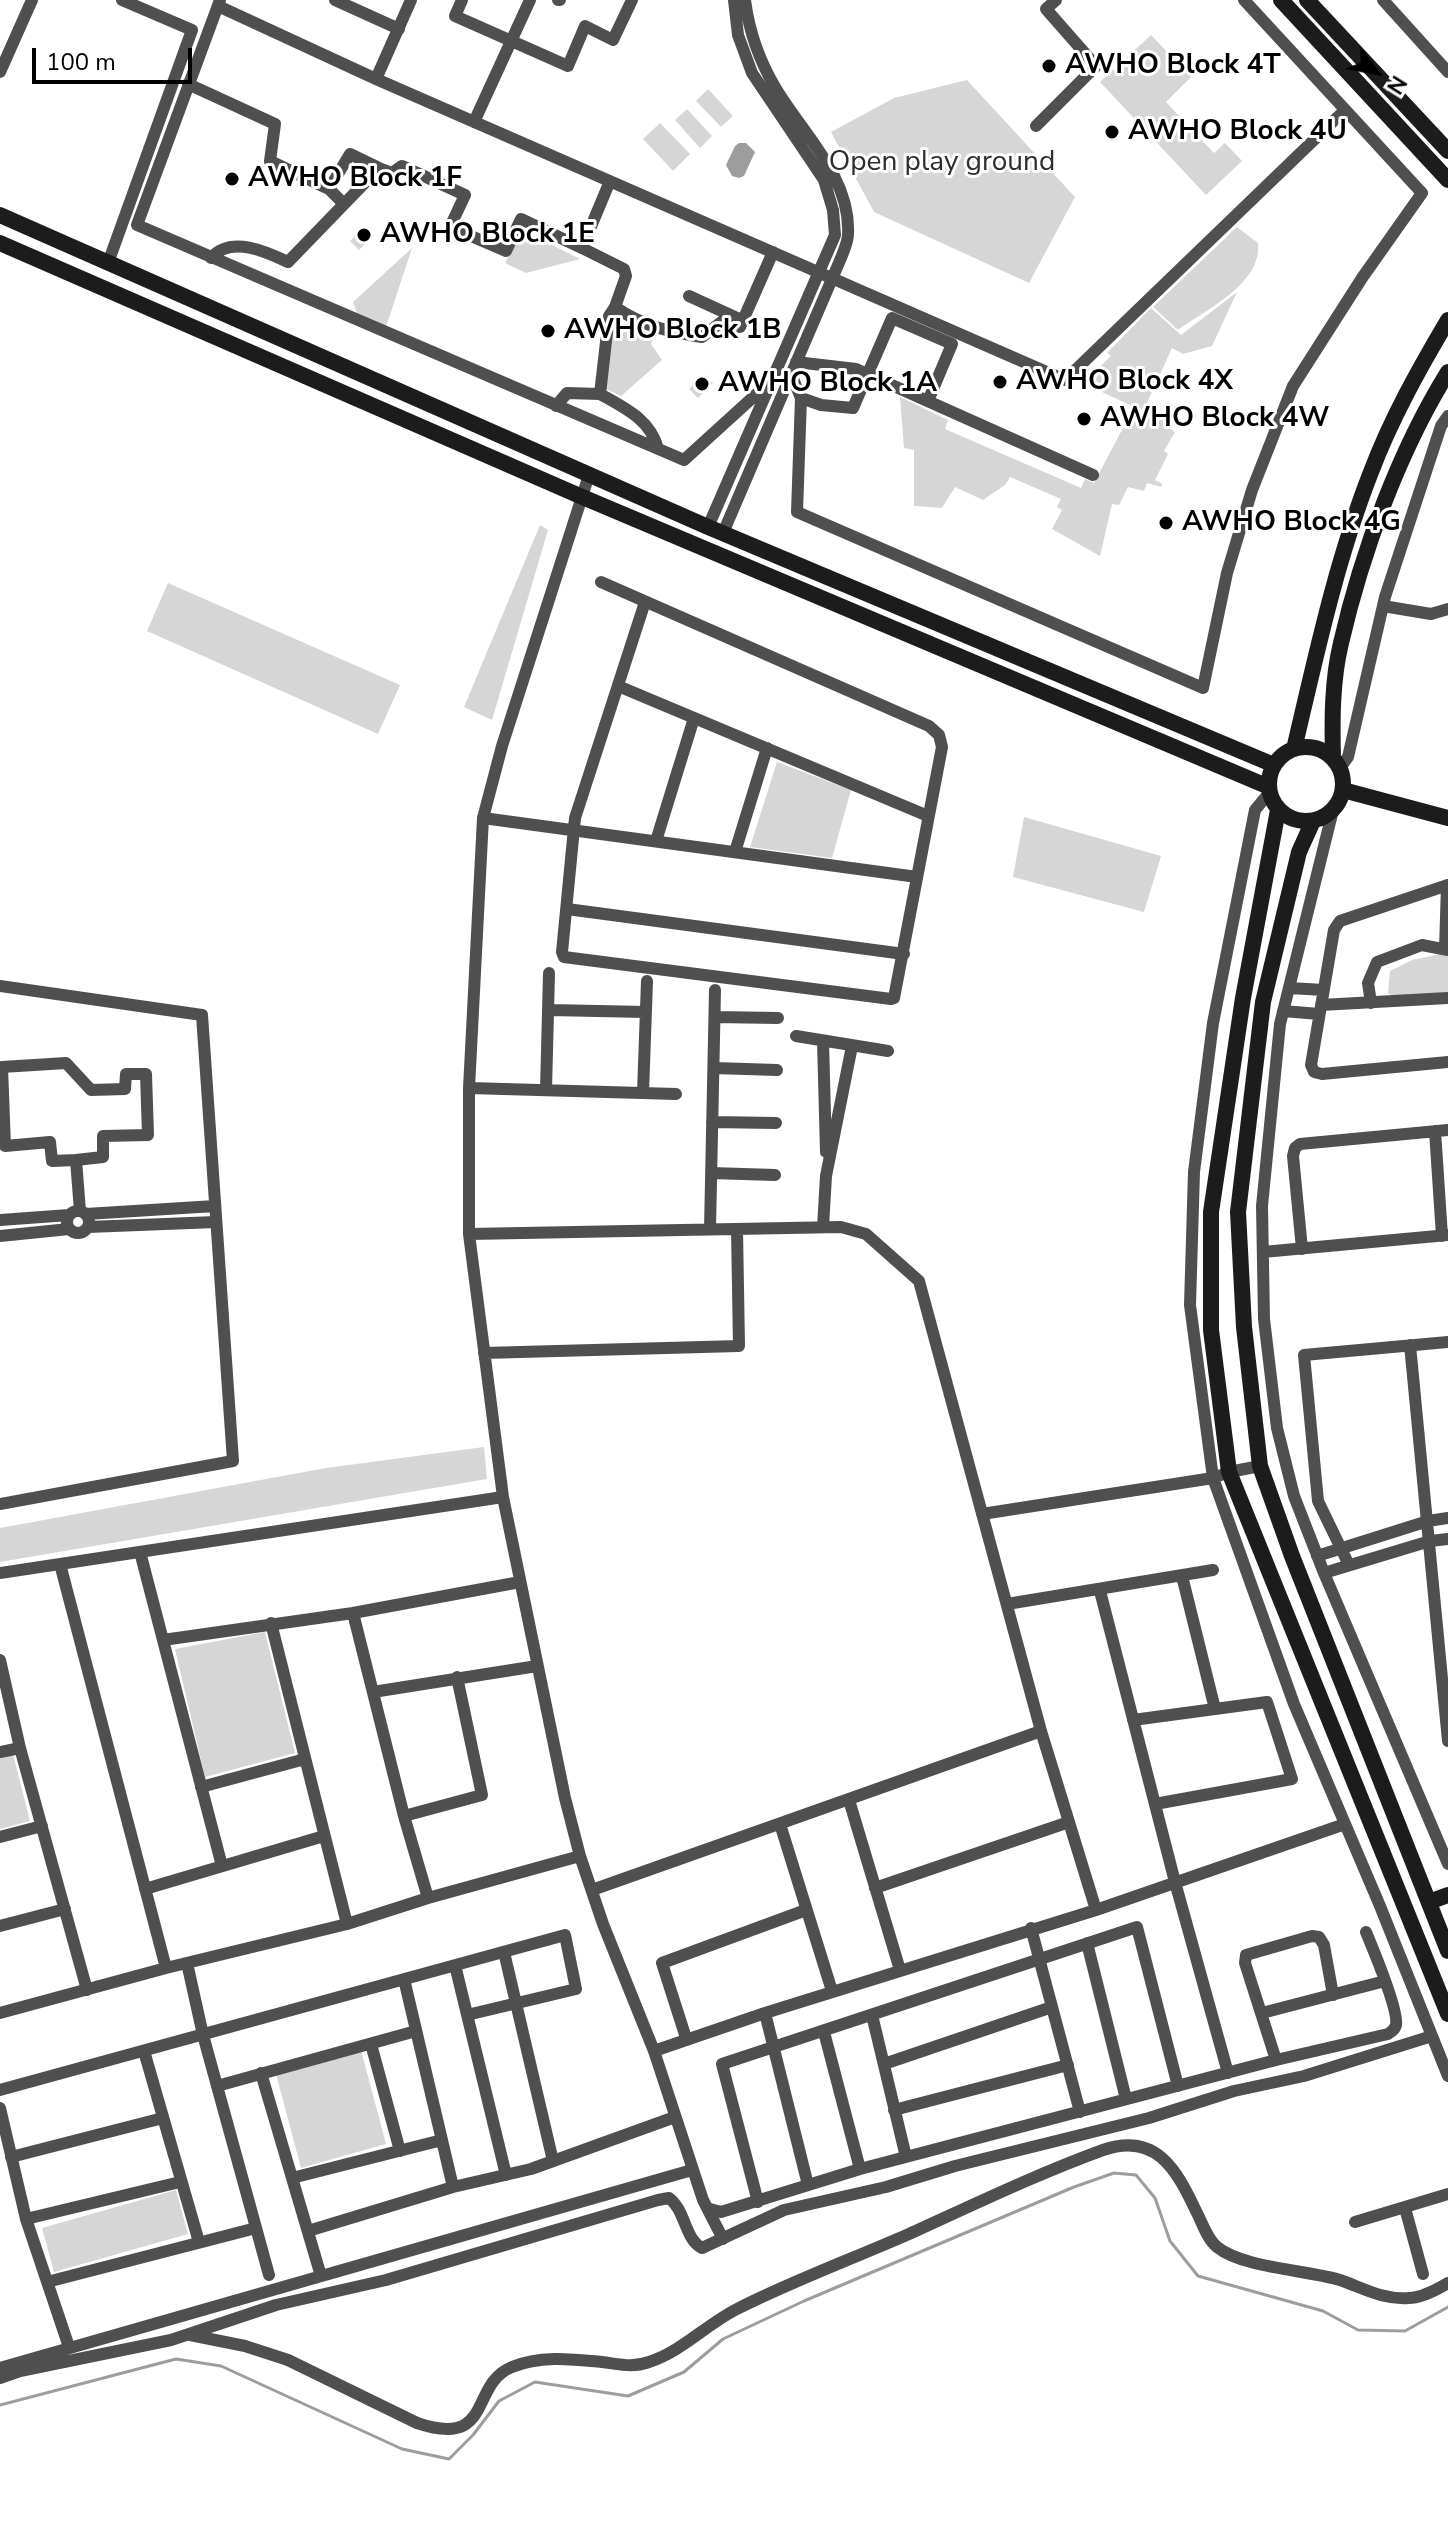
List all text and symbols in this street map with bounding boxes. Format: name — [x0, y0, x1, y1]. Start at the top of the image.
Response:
scale bar — [36, 32, 196, 82]
north arrow — [1336, 32, 1416, 112]
text: 100 m — [46, 46, 116, 78]
place label: AWHO Block 4T — [1065, 49, 1281, 83]
marker: AWHO Block 4T — [1040, 57, 1058, 75]
text: N — [1379, 70, 1413, 100]
place label: AWHO Block 4U — [1128, 115, 1347, 149]
marker: AWHO Block 4U — [1103, 123, 1121, 141]
park label: Open play ground — [829, 146, 1055, 180]
place label: AWHO Block 1F — [248, 162, 462, 196]
marker: AWHO Block 1F — [223, 170, 241, 188]
place label: AWHO Block 1E — [380, 218, 595, 252]
marker: AWHO Block 1E — [355, 226, 373, 244]
place label: AWHO Block 1B — [564, 314, 782, 348]
marker: AWHO Block 1B — [539, 322, 557, 340]
place label: AWHO Block 4X — [1016, 365, 1233, 399]
place label: AWHO Block 1A — [718, 367, 937, 401]
marker: AWHO Block 4X — [991, 373, 1009, 391]
marker: AWHO Block 1A — [693, 375, 711, 393]
place label: AWHO Block 4W — [1100, 402, 1329, 436]
marker: AWHO Block 4W — [1075, 410, 1093, 428]
place label: AWHO Block 4G — [1182, 506, 1401, 540]
marker: AWHO Block 4G — [1157, 514, 1175, 532]

